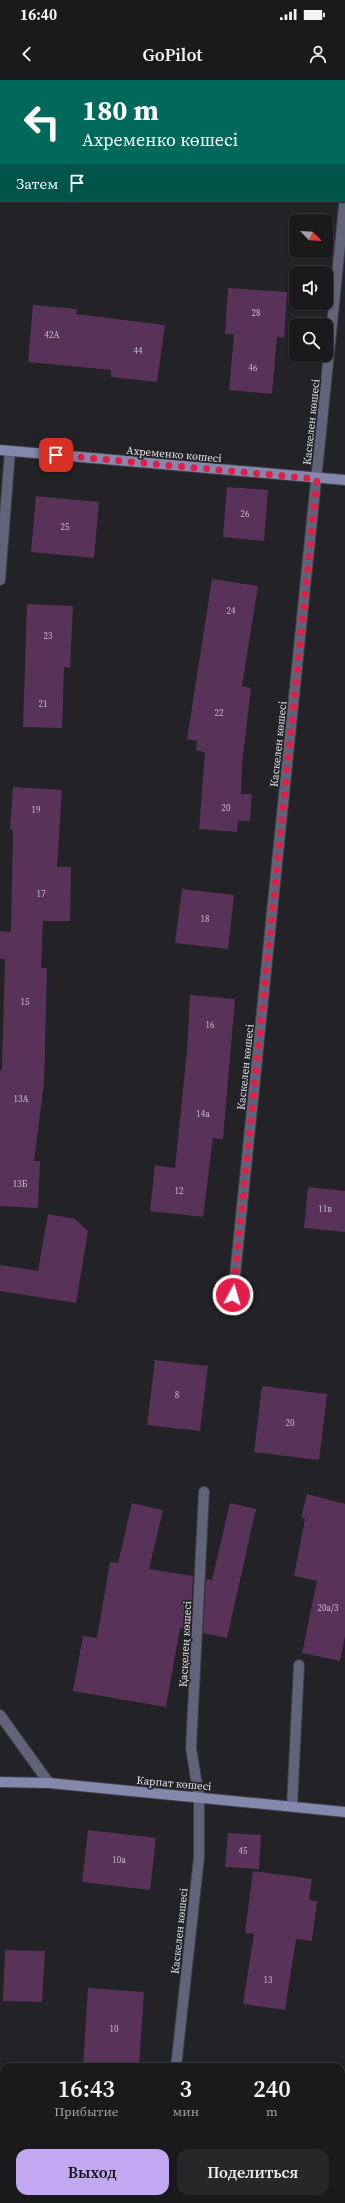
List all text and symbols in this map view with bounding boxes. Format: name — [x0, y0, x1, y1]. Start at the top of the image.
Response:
text: 16:40 — [20, 4, 57, 25]
text: GoPilot — [143, 42, 202, 67]
icon: back — [16, 43, 38, 65]
icon: person — [307, 43, 329, 65]
text: 180 m — [82, 91, 159, 129]
icon: left — [16, 96, 68, 148]
text: Ахременко көшесі — [82, 127, 238, 152]
icon: arrive — [66, 172, 88, 194]
text: Затем — [16, 173, 58, 194]
north arrow — [289, 214, 333, 258]
map controls — [289, 214, 333, 362]
button: sound — [289, 266, 333, 310]
house number: 28 — [251, 307, 261, 319]
button: search — [289, 318, 333, 362]
house number: 42А — [45, 329, 60, 341]
house number: 44 — [133, 345, 143, 357]
house number: 46 — [248, 362, 258, 374]
street label: Каскелен көшесі — [300, 378, 323, 466]
pin — [39, 438, 73, 472]
street label: Ахременко көшесі — [126, 443, 222, 466]
icon: arrive — [45, 444, 67, 466]
house number: 26 — [240, 508, 250, 520]
house number: 25 — [60, 521, 70, 533]
house number: 24 — [226, 605, 236, 617]
house number: 23 — [43, 630, 53, 642]
house number: 21 — [38, 698, 48, 710]
street label: Каскелен көшесі — [267, 700, 290, 788]
house number: 22 — [214, 707, 224, 719]
house number: 20 — [221, 802, 231, 814]
house number: 19 — [31, 804, 41, 816]
house number: 17 — [36, 888, 46, 900]
house number: 18 — [200, 913, 210, 925]
house number: 15 — [20, 996, 30, 1008]
house number: 16 — [205, 1019, 215, 1031]
street label: Каскелен көшесі — [234, 1023, 257, 1111]
house number: 13А — [14, 1093, 29, 1105]
house number: 14а — [196, 1108, 210, 1120]
house number: 13Б — [13, 1178, 28, 1190]
house number: 12 — [174, 1185, 184, 1197]
house number: 11в — [318, 1203, 332, 1215]
position arrow — [212, 1274, 254, 1316]
house number: 8 — [175, 1389, 180, 1401]
house number: 20 — [285, 1417, 295, 1429]
street label: Қасқелең көшесі — [176, 1601, 195, 1687]
house number: 20а/3 — [317, 1602, 339, 1614]
street label: Карпат көшесі — [136, 1773, 212, 1794]
house number: 45 — [238, 1845, 248, 1857]
house number: 10а — [112, 1854, 126, 1866]
street label: Каскелен көшесі — [168, 1887, 191, 1975]
house number: 13 — [263, 1974, 273, 1986]
house number: 10 — [109, 2023, 119, 2035]
text: 16:43 — [58, 2072, 115, 2105]
text: 3 — [180, 2072, 192, 2105]
text: 240 — [253, 2072, 291, 2105]
text: Прибытие — [54, 2103, 118, 2120]
text: мин — [173, 2103, 199, 2120]
text: m — [266, 2103, 278, 2120]
button: Выход — [16, 2149, 169, 2195]
button: Поделиться — [177, 2149, 329, 2195]

